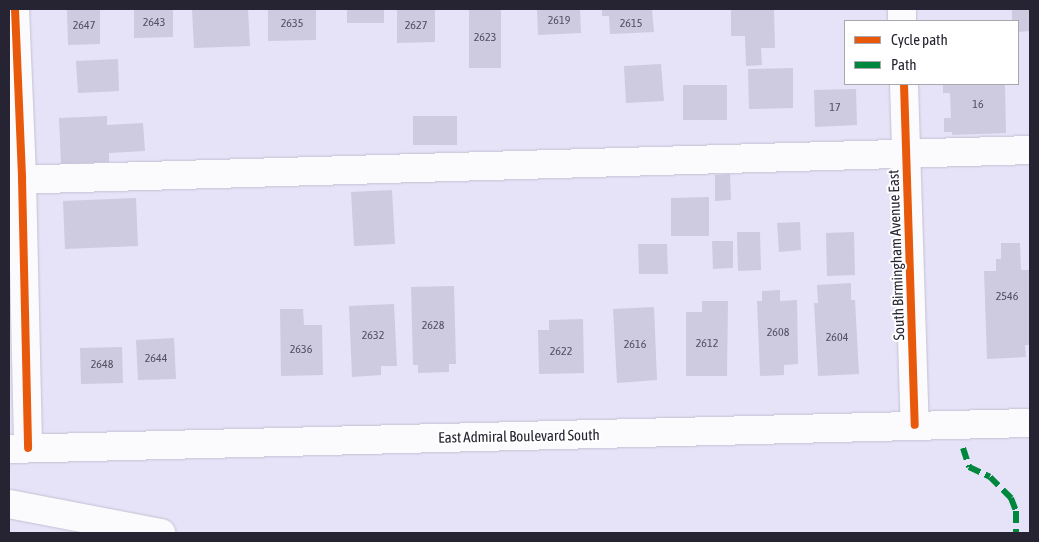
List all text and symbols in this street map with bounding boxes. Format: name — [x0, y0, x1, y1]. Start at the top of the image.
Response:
house number: 2619 — [548, 14, 570, 28]
house number: 2643 — [143, 16, 165, 30]
house number: 2635 — [281, 17, 303, 31]
house number: 2615 — [620, 17, 642, 31]
house number: 2647 — [73, 19, 95, 33]
house number: 2627 — [405, 19, 427, 33]
legend — [844, 20, 1019, 85]
house number: 2623 — [474, 31, 496, 45]
text: Cycle path — [891, 31, 948, 48]
text: Path — [891, 56, 917, 73]
house number: 16 — [972, 98, 984, 112]
house number: 17 — [829, 101, 841, 115]
street label: South Birmingham Avenue East — [884, 169, 908, 341]
house number: 2546 — [996, 290, 1018, 304]
house number: 2628 — [422, 319, 444, 333]
house number: 2608 — [767, 326, 789, 340]
house number: 2632 — [362, 329, 384, 343]
house number: 2604 — [826, 331, 848, 345]
house number: 2612 — [696, 337, 718, 351]
house number: 2616 — [624, 338, 646, 352]
house number: 2636 — [290, 343, 312, 357]
house number: 2622 — [550, 345, 572, 359]
house number: 2644 — [145, 352, 167, 366]
house number: 2648 — [91, 358, 113, 372]
street label: East Admiral Boulevard South — [438, 426, 600, 446]

